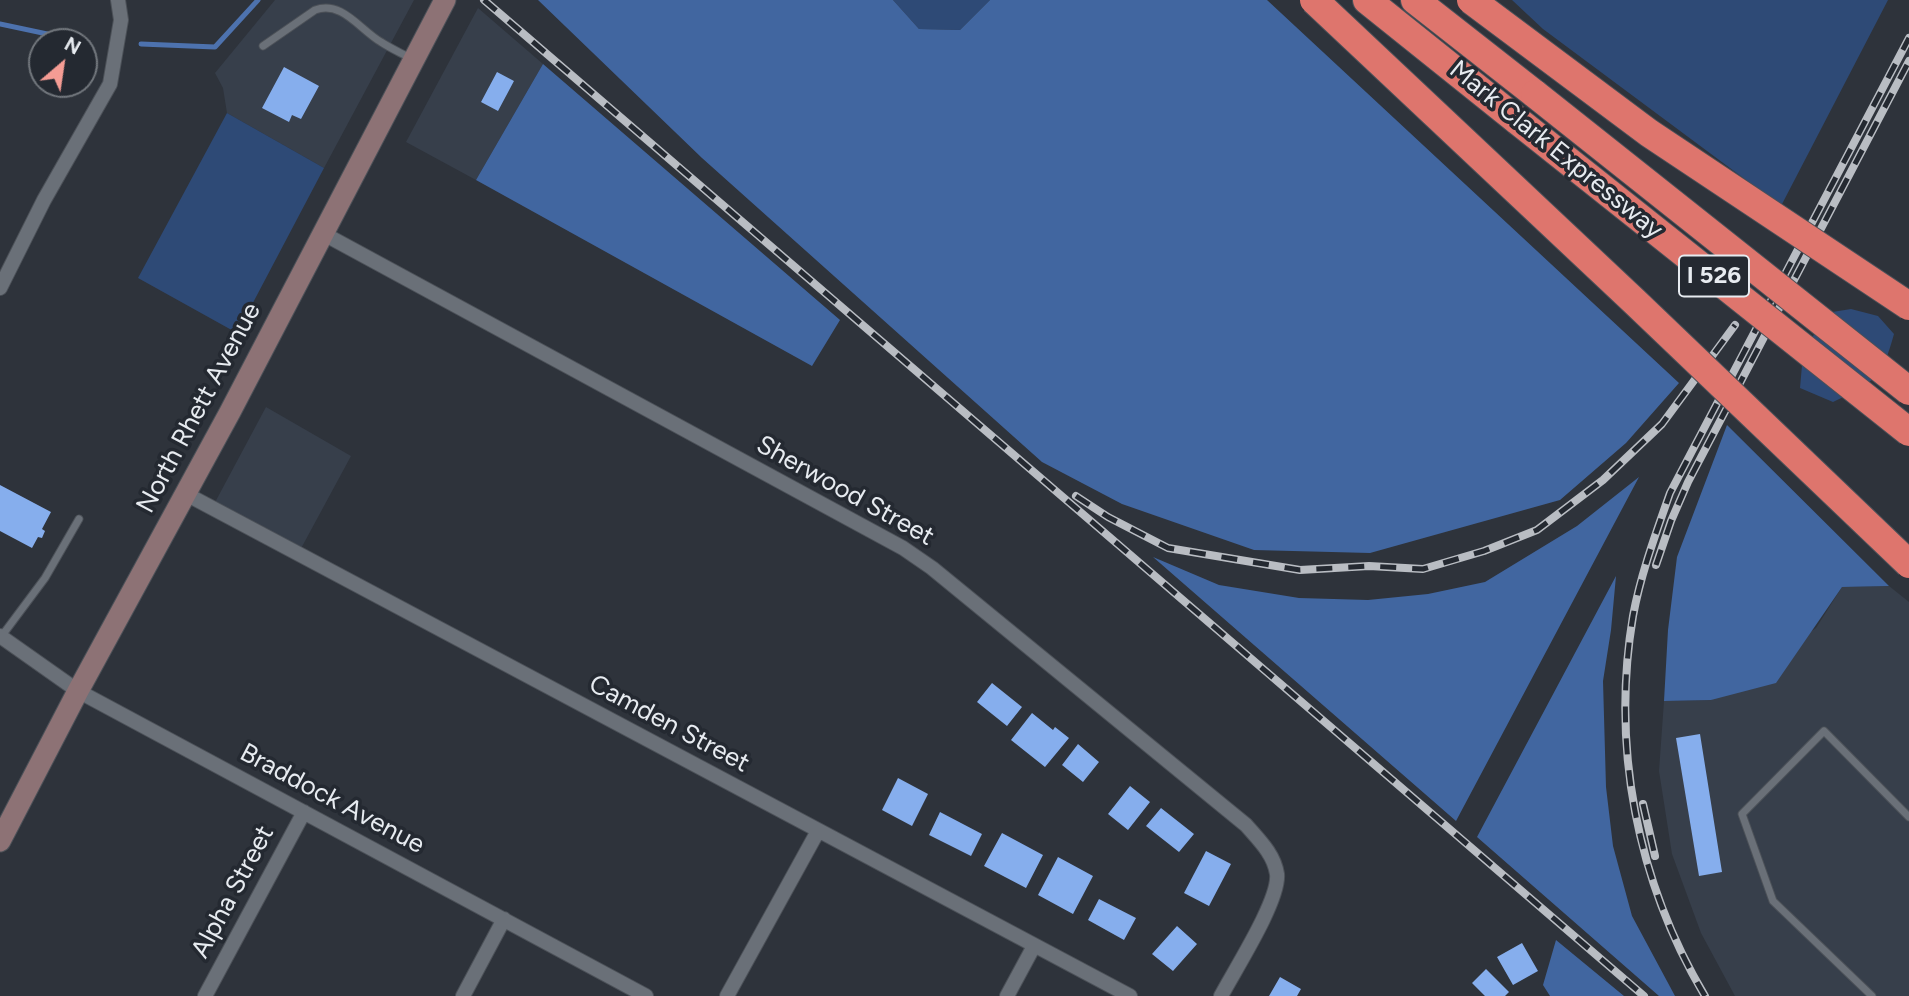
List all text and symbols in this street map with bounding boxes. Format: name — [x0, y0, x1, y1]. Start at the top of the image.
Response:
north arrow — [28, 28, 98, 98]
text: N — [60, 32, 84, 60]
street label: Mark Clark Expressway — [1443, 54, 1669, 246]
road number: I 526 — [1679, 256, 1749, 296]
street label: North Rhett Avenue — [130, 297, 268, 519]
street label: Sherwood Street — [751, 429, 939, 553]
street label: Camden Street — [583, 669, 755, 779]
street label: Braddock Avenue — [234, 737, 430, 861]
street label: Alpha Street — [185, 820, 281, 964]

